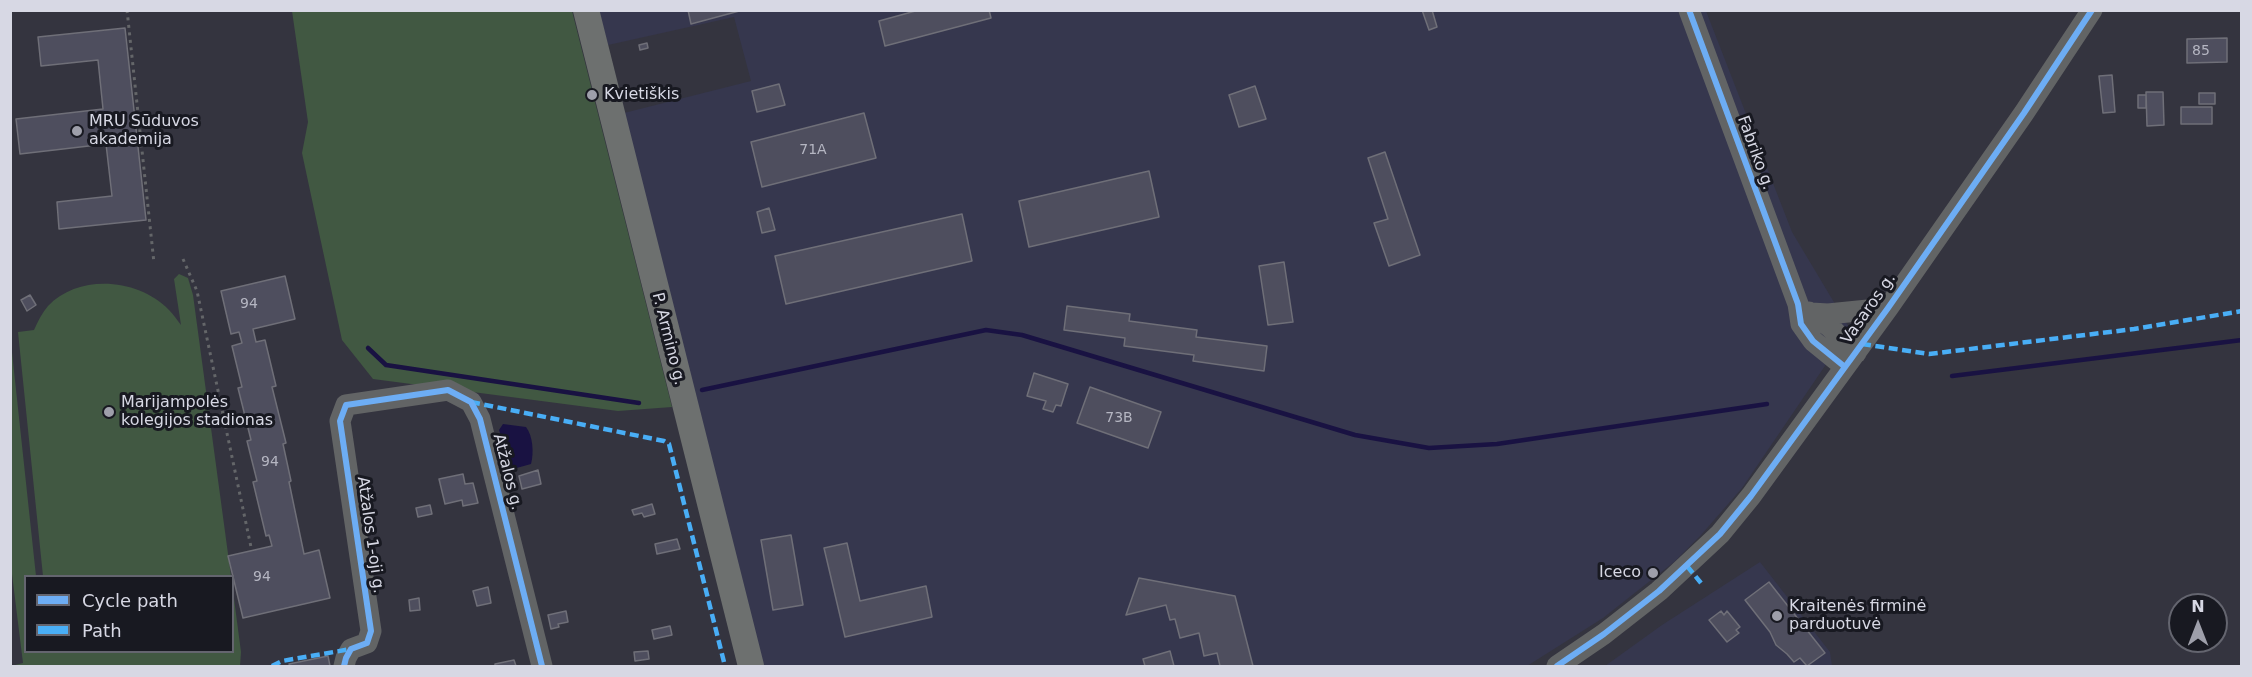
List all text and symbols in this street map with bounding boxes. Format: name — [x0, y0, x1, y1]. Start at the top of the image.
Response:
house number: 85 — [2192, 43, 2210, 59]
place label: Kvietiškis — [604, 85, 679, 105]
marker: Kvietiškis — [585, 88, 599, 102]
place label: MRU Sūduvos akademija — [89, 112, 199, 150]
street label: Fabriko g. — [1733, 113, 1777, 193]
marker: MRU Sūduvos akademija — [70, 124, 84, 138]
house number: 71A — [799, 142, 827, 158]
street label: Vasaros g. — [1838, 270, 1900, 348]
street label: P. Armino g. — [647, 291, 689, 387]
house number: 94 — [240, 296, 258, 312]
place label: Marijampolės kolegijos stadionas — [121, 393, 273, 431]
marker: Marijampolės kolegijos stadionas — [102, 405, 116, 419]
house number: 73B — [1105, 410, 1133, 426]
street label: Atžalos g. — [488, 432, 526, 512]
house number: 94 — [261, 454, 279, 470]
street label: Atžalos 1-oji g. — [352, 475, 388, 595]
place label: Iceco — [1599, 563, 1641, 583]
marker: Iceco — [1646, 566, 1660, 580]
house number: 94 — [253, 569, 271, 585]
legend — [24, 575, 234, 653]
text: Cycle path — [82, 590, 178, 611]
north arrow — [2168, 593, 2228, 653]
place label: Kraitenės firminė parduotuvė — [1789, 597, 1926, 635]
text: N — [2191, 597, 2205, 616]
marker: Kraitenės firminė parduotuvė — [1770, 609, 1784, 623]
text: Path — [82, 620, 122, 641]

